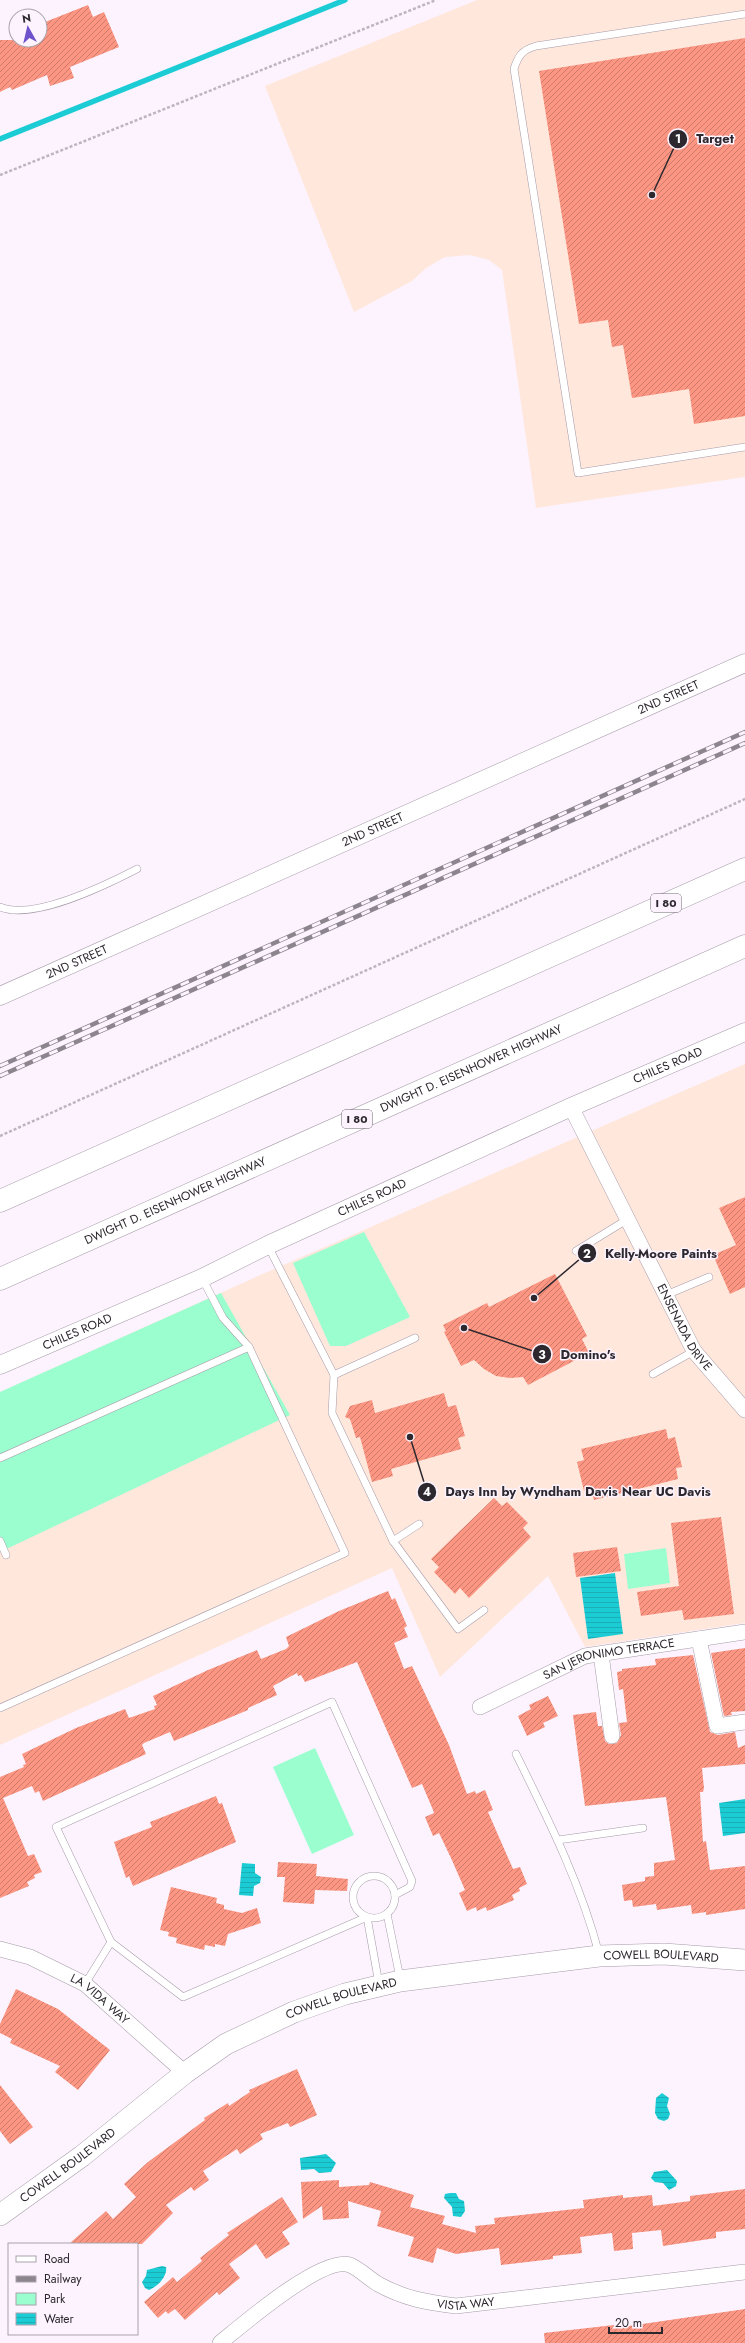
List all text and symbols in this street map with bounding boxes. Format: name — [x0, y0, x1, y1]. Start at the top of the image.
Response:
north arrow — [8, 8, 48, 48]
text: N — [21, 10, 32, 27]
callout: Target — [668, 126, 742, 151]
text: Target — [696, 129, 735, 148]
text: 1 — [675, 130, 681, 148]
street label: 2ND STREET — [635, 676, 702, 719]
street label: 2ND STREET — [339, 808, 406, 851]
road number: I 80 — [651, 894, 681, 912]
street label: 2ND STREET — [43, 940, 111, 983]
street label: DWIGHT D. EISENHOWER HIGHWAY — [377, 1020, 565, 1117]
street label: CHILES ROAD — [630, 1042, 705, 1088]
road number: I 80 — [342, 1110, 372, 1128]
street label: DWIGHT D. EISENHOWER HIGHWAY — [82, 1152, 269, 1249]
street label: CHILES ROAD — [335, 1174, 409, 1221]
callout: Kelly-Moore Paints — [577, 1241, 725, 1266]
text: Kelly-Moore Paints — [605, 1244, 717, 1263]
text: 2 — [583, 1245, 591, 1263]
street label: ENSENADA DRIVE — [653, 1281, 716, 1375]
street label: CHILES ROAD — [40, 1309, 115, 1355]
callout: Domino's — [532, 1342, 623, 1367]
text: Domino's — [561, 1345, 615, 1364]
text: 3 — [538, 1346, 546, 1364]
callout: Days Inn by Wyndham Davis Near UC Davis — [417, 1479, 718, 1504]
text: Days Inn by Wyndham Davis Near UC Davis — [445, 1482, 711, 1501]
text: 4 — [423, 1483, 431, 1501]
street label: SAN JERONIMO TERRACE — [540, 1634, 676, 1684]
street label: COWELL BOULEVARD — [603, 1945, 719, 1967]
street label: LA VIDA WAY — [67, 1969, 134, 2029]
street label: COWELL BOULEVARD — [283, 1973, 399, 2024]
street label: COWELL BOULEVARD — [16, 2123, 119, 2207]
legend — [8, 2243, 138, 2335]
text: Road — [44, 2250, 70, 2268]
text: Railway — [44, 2270, 82, 2288]
text: Park — [44, 2290, 66, 2308]
street label: VISTA WAY — [435, 2293, 496, 2315]
scale bar — [609, 2309, 662, 2335]
text: Water — [44, 2310, 75, 2328]
text: 20 m — [615, 2314, 642, 2332]

